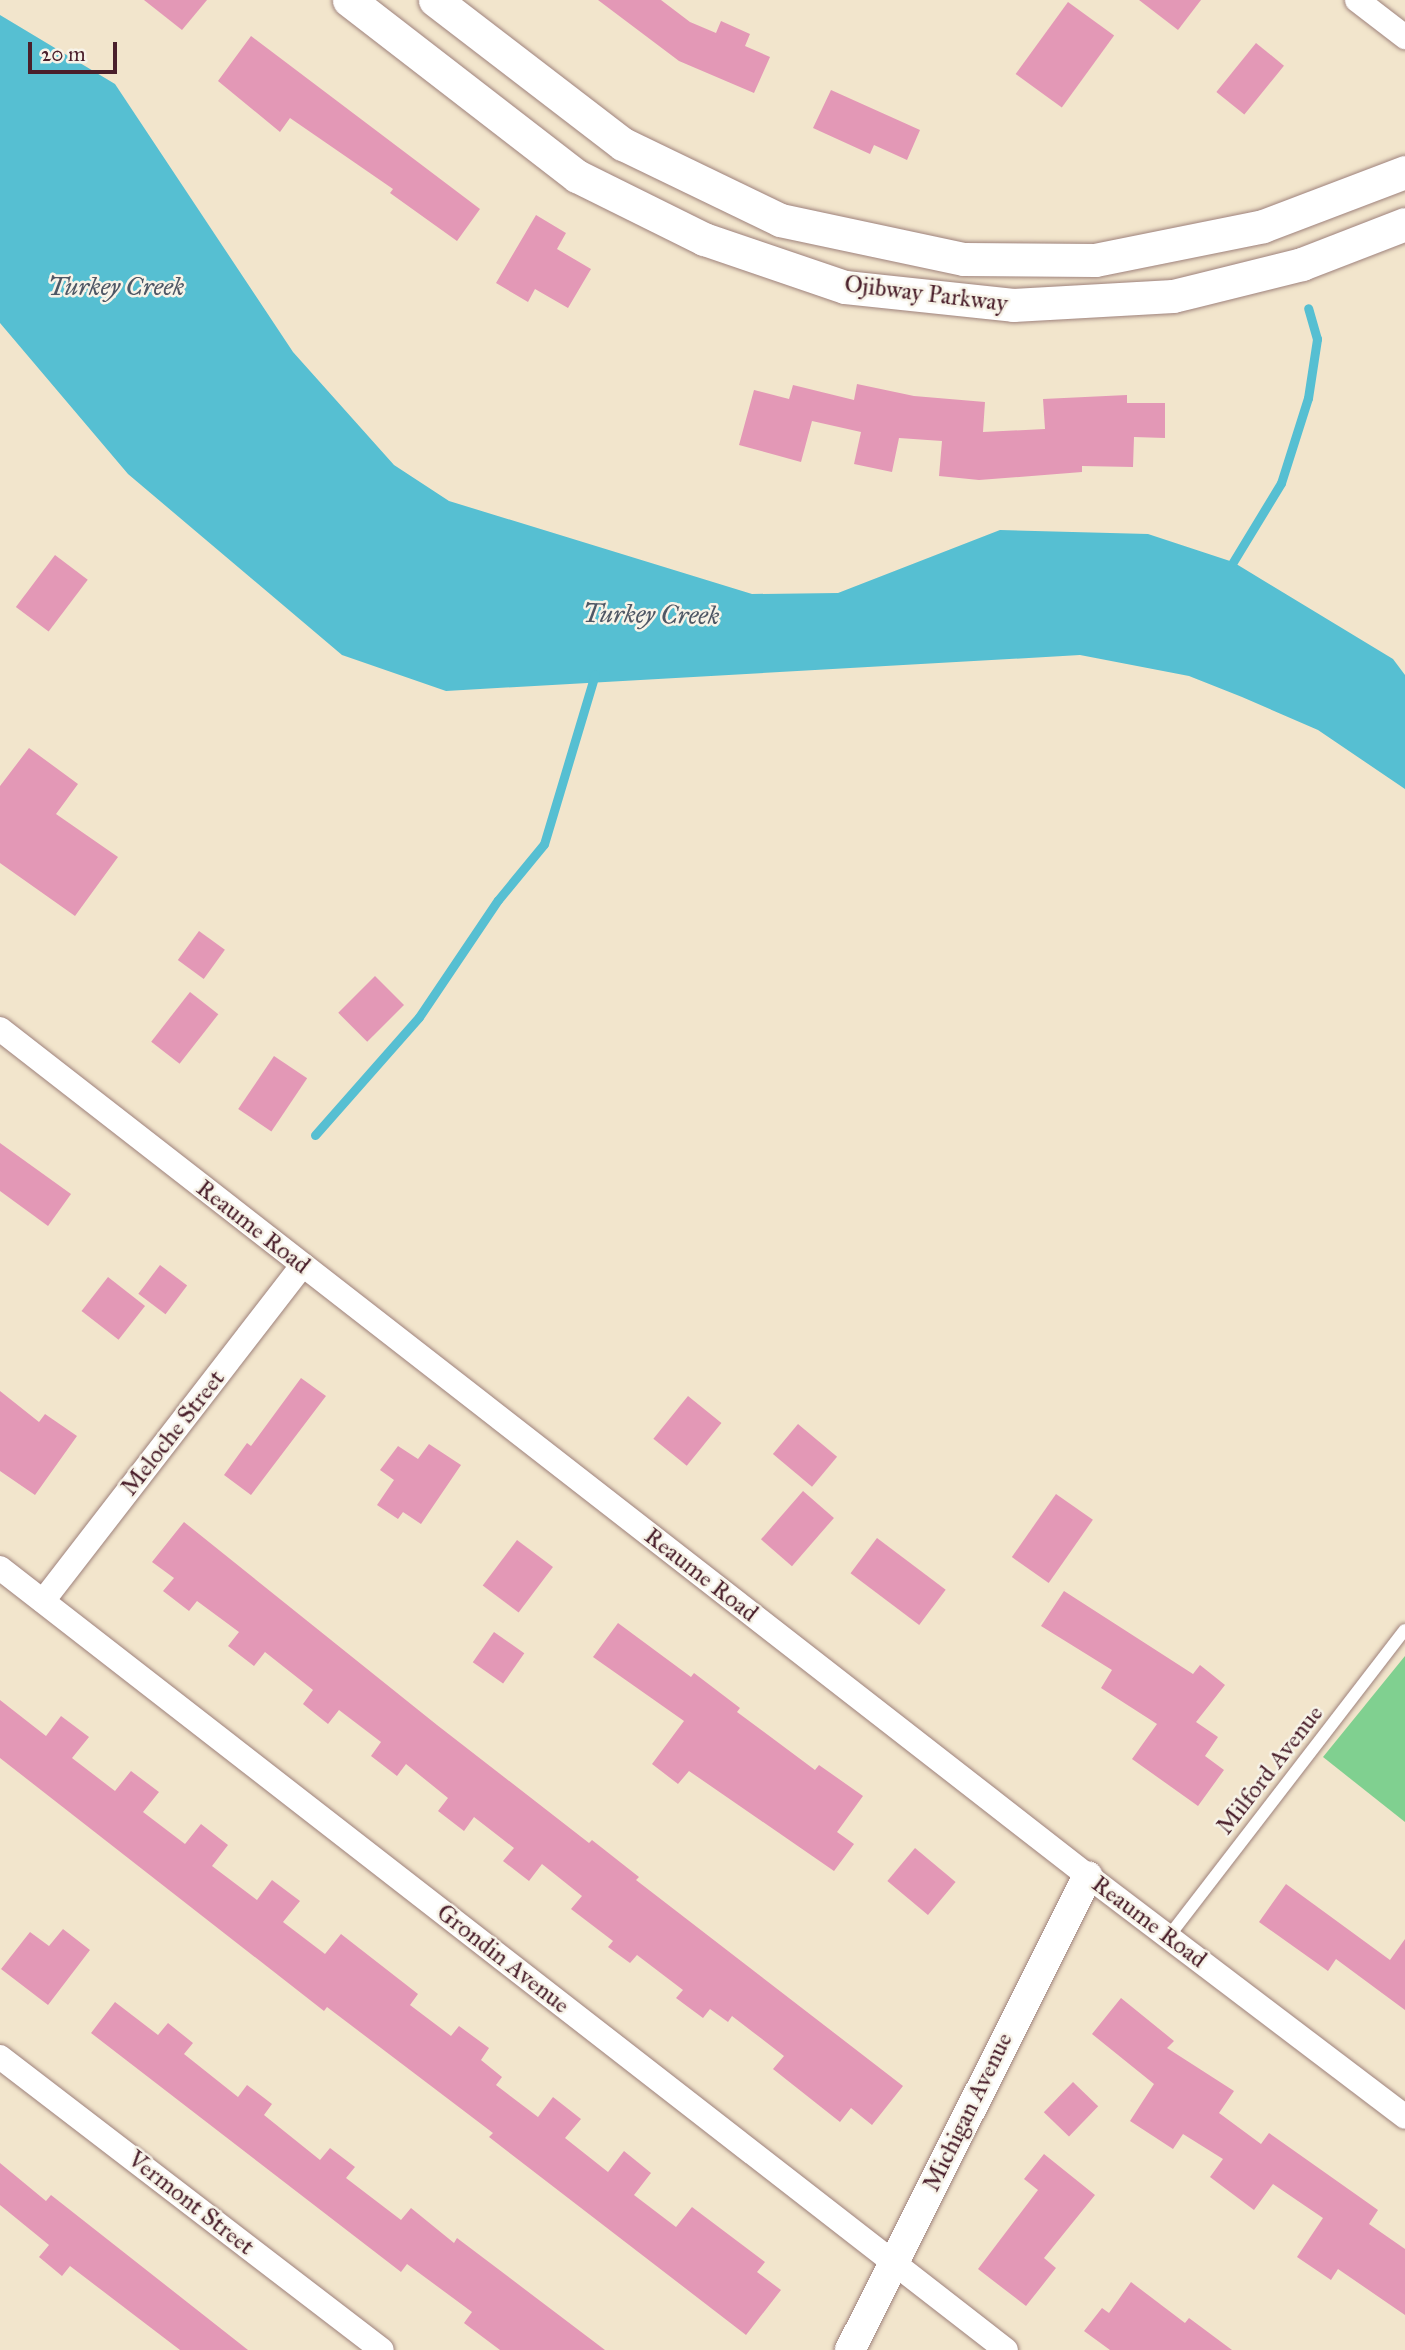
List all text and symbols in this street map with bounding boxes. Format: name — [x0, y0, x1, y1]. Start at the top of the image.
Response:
scale bar — [32, 28, 121, 72]
text: 20 m — [41, 41, 86, 67]
street label: Ojibway Parkway — [843, 270, 1009, 318]
water label: Turkey Creek — [48, 271, 184, 303]
water label: Turkey Creek — [582, 598, 720, 632]
street label: Reaume Road — [191, 1174, 315, 1280]
street label: Meloche Street — [115, 1365, 231, 1501]
street label: Reaume Road — [639, 1522, 763, 1628]
street label: Milford Avenue — [1211, 1700, 1329, 1840]
street label: Reaume Road — [1086, 1870, 1212, 1974]
street label: Grondin Avenue — [431, 1898, 575, 2020]
street label: Michigan Avenue — [917, 2028, 1019, 2196]
street label: Vermont Street — [122, 2145, 260, 2261]

